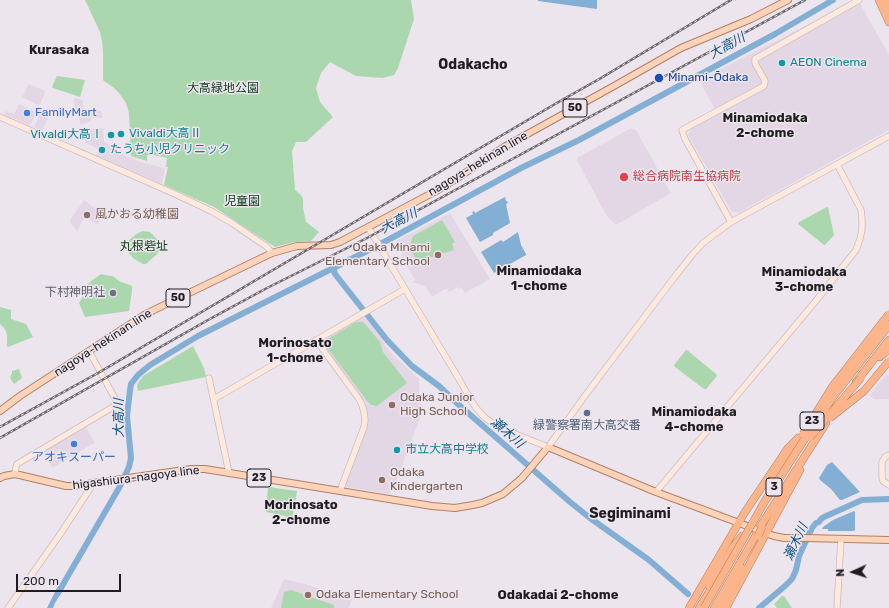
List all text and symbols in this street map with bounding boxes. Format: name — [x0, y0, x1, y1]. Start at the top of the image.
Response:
water label: 大高川 — [706, 30, 748, 62]
district label: Kurasaka — [29, 42, 89, 58]
place label: AEON Cinema — [790, 56, 867, 70]
district label: Odakacho — [438, 57, 508, 73]
marker: AEON Cinema — [777, 58, 787, 68]
place label: Minami-Ōdaka — [668, 71, 748, 85]
marker: Minami-Ōdaka — [653, 72, 665, 84]
park label: 大高緑地公園 — [187, 82, 259, 96]
road number: 50 — [563, 99, 587, 117]
place label: FamilyMart — [35, 106, 97, 120]
marker: FamilyMart — [22, 108, 32, 118]
district label: Minamiodaka 2-chome — [722, 110, 808, 141]
place label: Vivaldi大高Ⅱ — [129, 127, 202, 141]
place label: Vivaldi大高Ⅰ — [30, 128, 103, 142]
marker: Vivaldi大高Ⅱ — [116, 129, 126, 139]
street label: nagoya-hekinan line — [426, 129, 530, 199]
marker: Vivaldi大高Ⅰ — [106, 130, 116, 140]
place label: たうち小児クリニック — [110, 143, 230, 157]
marker: たうち小児クリニック — [97, 145, 107, 155]
place label: 総合病院南生協病院 — [633, 170, 741, 184]
marker: 総合病院南生協病院 — [618, 171, 630, 183]
park label: 児童園 — [224, 195, 260, 209]
water label: 大高川 — [378, 205, 420, 237]
place label: 風かおる幼稚園 — [95, 208, 179, 222]
marker: 風かおる幼稚園 — [82, 210, 92, 220]
park label: 丸根砦址 — [120, 240, 168, 254]
place label: Odaka Minami Elementary School — [325, 241, 430, 269]
marker: Odaka Minami Elementary School — [433, 250, 443, 260]
district label: Minamiodaka 1-chome — [496, 263, 582, 294]
district label: Minamiodaka 3-chome — [761, 264, 847, 295]
place label: 下村神明社 — [45, 286, 105, 300]
marker: 下村神明社 — [108, 288, 118, 298]
road number: 50 — [166, 289, 190, 307]
street label: nagoya-hekinan line — [51, 306, 155, 380]
district label: Morinosato 1-chome — [258, 335, 332, 366]
place label: Odaka Junior High School — [400, 391, 474, 419]
water label: 大高川 — [111, 399, 127, 437]
marker: Odaka Junior High School — [387, 400, 397, 410]
district label: Minamiodaka 4-chome — [651, 404, 737, 435]
marker: 緑警察署南大高交番 — [582, 408, 592, 418]
road number: 23 — [800, 412, 824, 430]
water label: 瀬木川 — [487, 414, 527, 452]
place label: 緑警察署南大高交番 — [533, 419, 641, 433]
marker: アオキスーパー — [69, 439, 79, 449]
place label: 市立大高中学校 — [405, 443, 489, 457]
marker: 市立大高中学校 — [392, 445, 402, 455]
place label: アオキスーパー — [32, 451, 116, 465]
street label: higashiura-nagoya line — [72, 463, 200, 493]
place label: Odaka Kindergarten — [390, 466, 463, 494]
road number: 23 — [247, 469, 271, 487]
marker: Odaka Kindergarten — [377, 475, 387, 485]
road number: 3 — [766, 478, 782, 496]
district label: Morinosato 2-chome — [264, 497, 338, 528]
district label: Segiminami — [589, 506, 671, 522]
water label: 瀬木川 — [781, 521, 811, 563]
north arrow — [833, 552, 873, 592]
scale bar — [18, 566, 123, 592]
text: N — [834, 568, 847, 577]
text: 200 m — [23, 574, 59, 588]
district label: Odakadai 2-chome — [498, 587, 618, 603]
place label: Odaka Elementary School — [316, 588, 459, 602]
marker: Odaka Elementary School — [303, 590, 313, 600]

